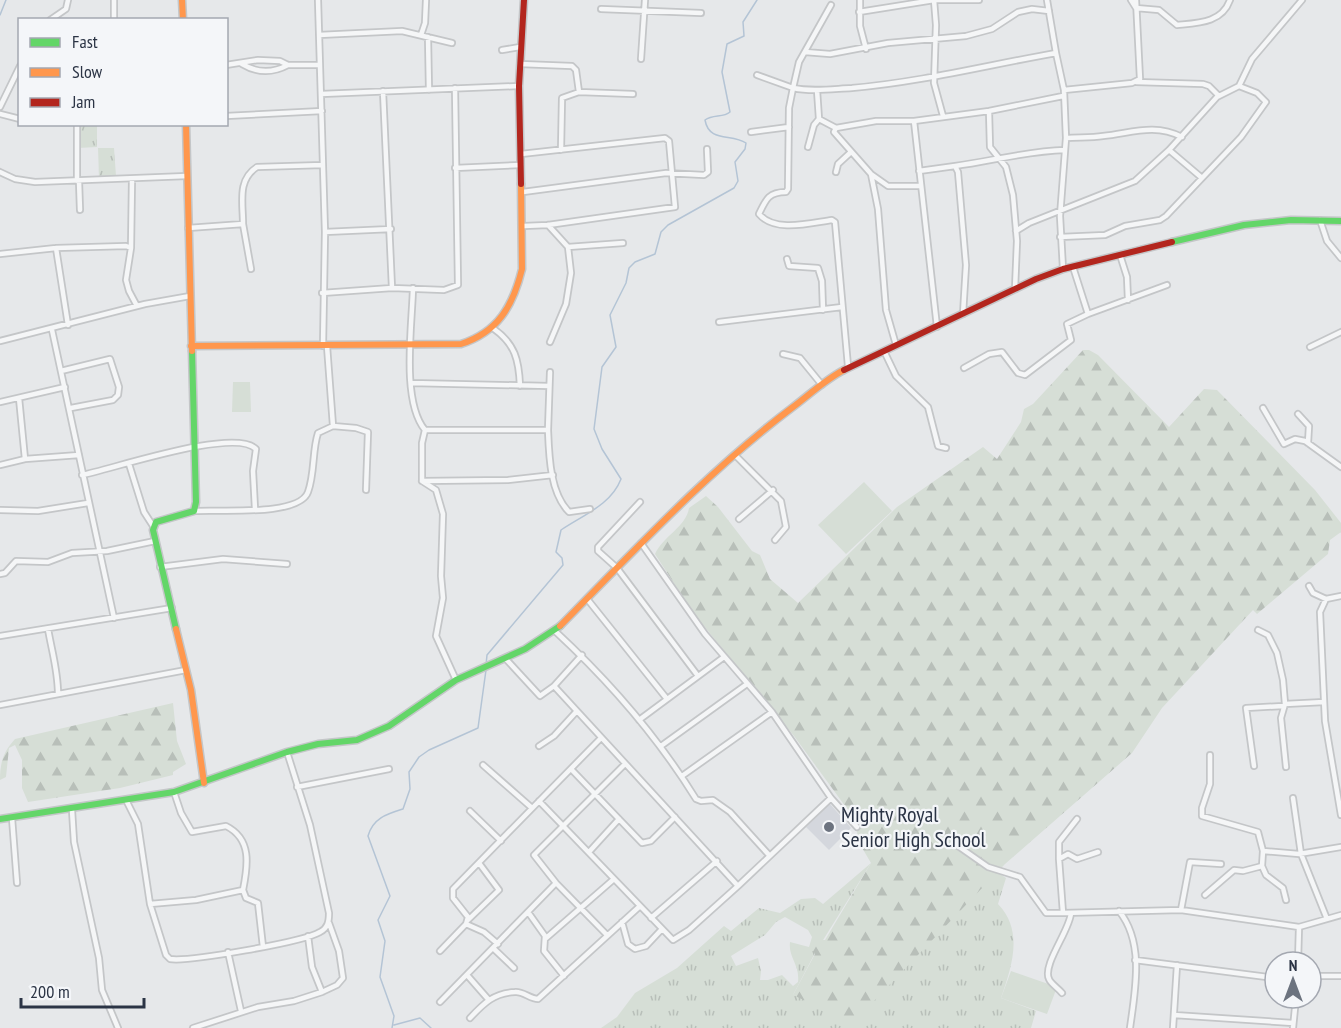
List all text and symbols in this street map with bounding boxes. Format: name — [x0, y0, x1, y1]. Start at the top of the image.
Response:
legend — [18, 18, 228, 126]
text: Fast — [72, 30, 98, 53]
text: Slow — [72, 60, 103, 83]
text: Jam — [71, 90, 95, 113]
place label: Mighty Royal Senior High School — [841, 800, 986, 853]
marker: Mighty Royal Senior High School — [822, 820, 836, 834]
north arrow — [1263, 950, 1323, 1010]
text: N — [1289, 955, 1297, 975]
scale bar — [21, 971, 144, 1009]
text: 200 m — [30, 980, 70, 1003]

